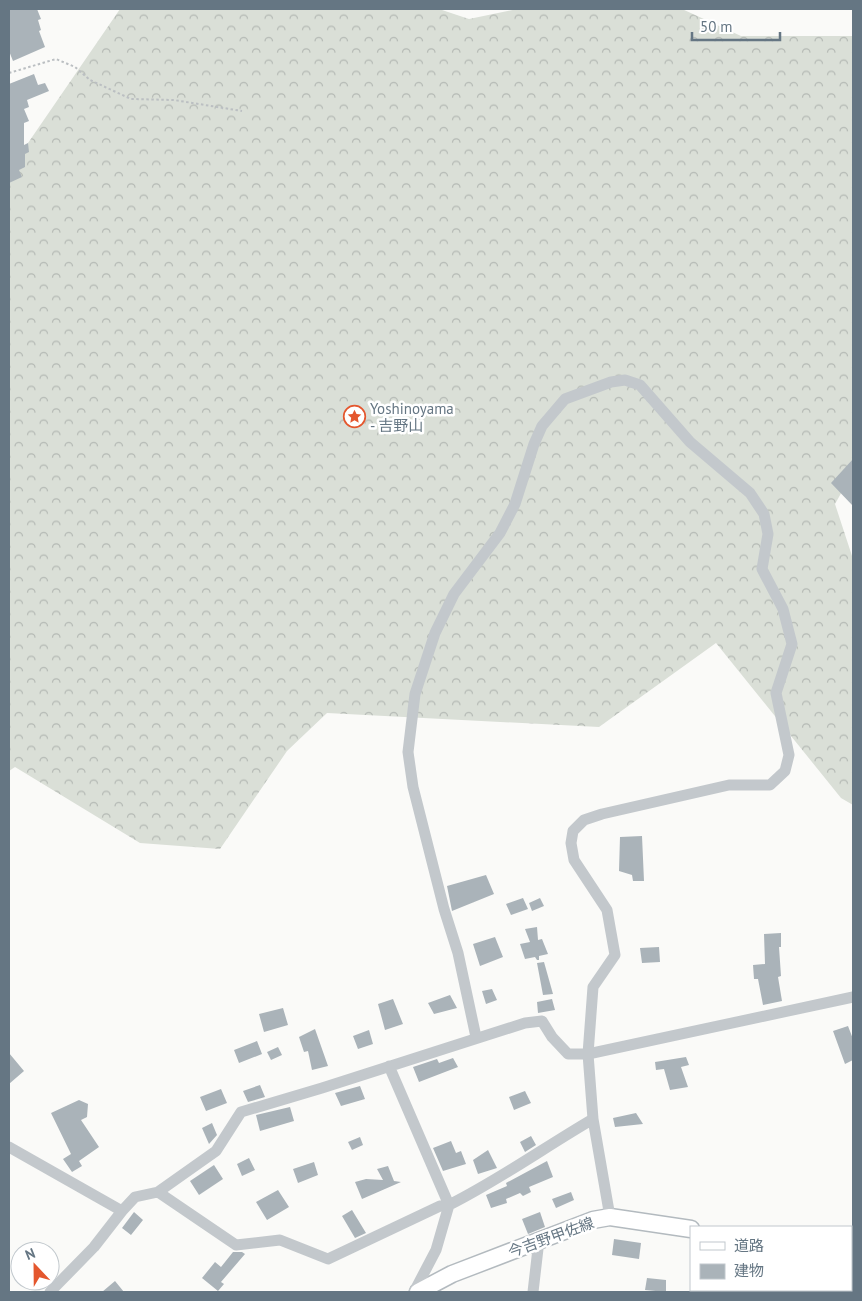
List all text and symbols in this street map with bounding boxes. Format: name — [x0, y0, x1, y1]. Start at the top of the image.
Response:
scale bar — [692, 10, 780, 42]
text: 50 m — [700, 17, 733, 36]
place label: Yoshinoyama - 吉野山 — [370, 399, 454, 435]
place icon: Yoshinoyama - 吉野山 — [342, 405, 366, 429]
street label: 今吉野甲佐線 — [505, 1213, 597, 1261]
legend — [690, 1226, 852, 1291]
text: 道路 — [734, 1236, 764, 1255]
north arrow — [10, 1241, 60, 1291]
text: N — [22, 1244, 38, 1264]
text: 建物 — [734, 1261, 764, 1280]

